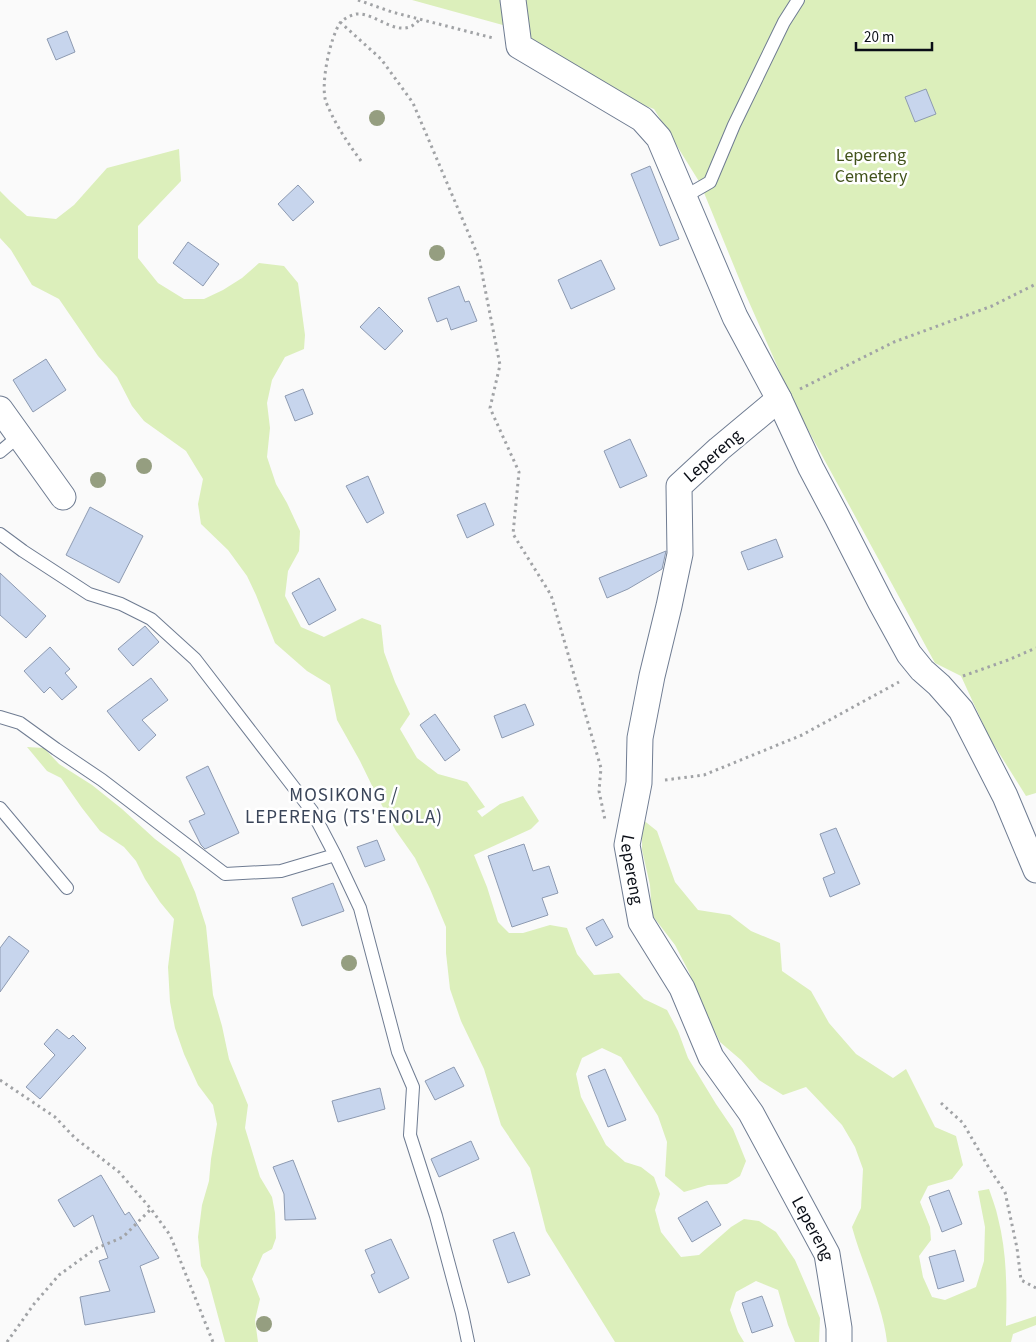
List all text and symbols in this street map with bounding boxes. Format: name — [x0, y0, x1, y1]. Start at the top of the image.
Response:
scale bar — [856, 20, 932, 52]
text: 20 m — [864, 27, 894, 48]
park label: Lepereng Cemetery — [835, 143, 908, 189]
street label: Lepereng — [678, 424, 748, 488]
district label: MOSIKONG / LEPERENG (TS'ENOLA) — [245, 782, 443, 831]
street label: Lepereng — [614, 833, 650, 906]
street label: Lepereng — [786, 1192, 840, 1262]

